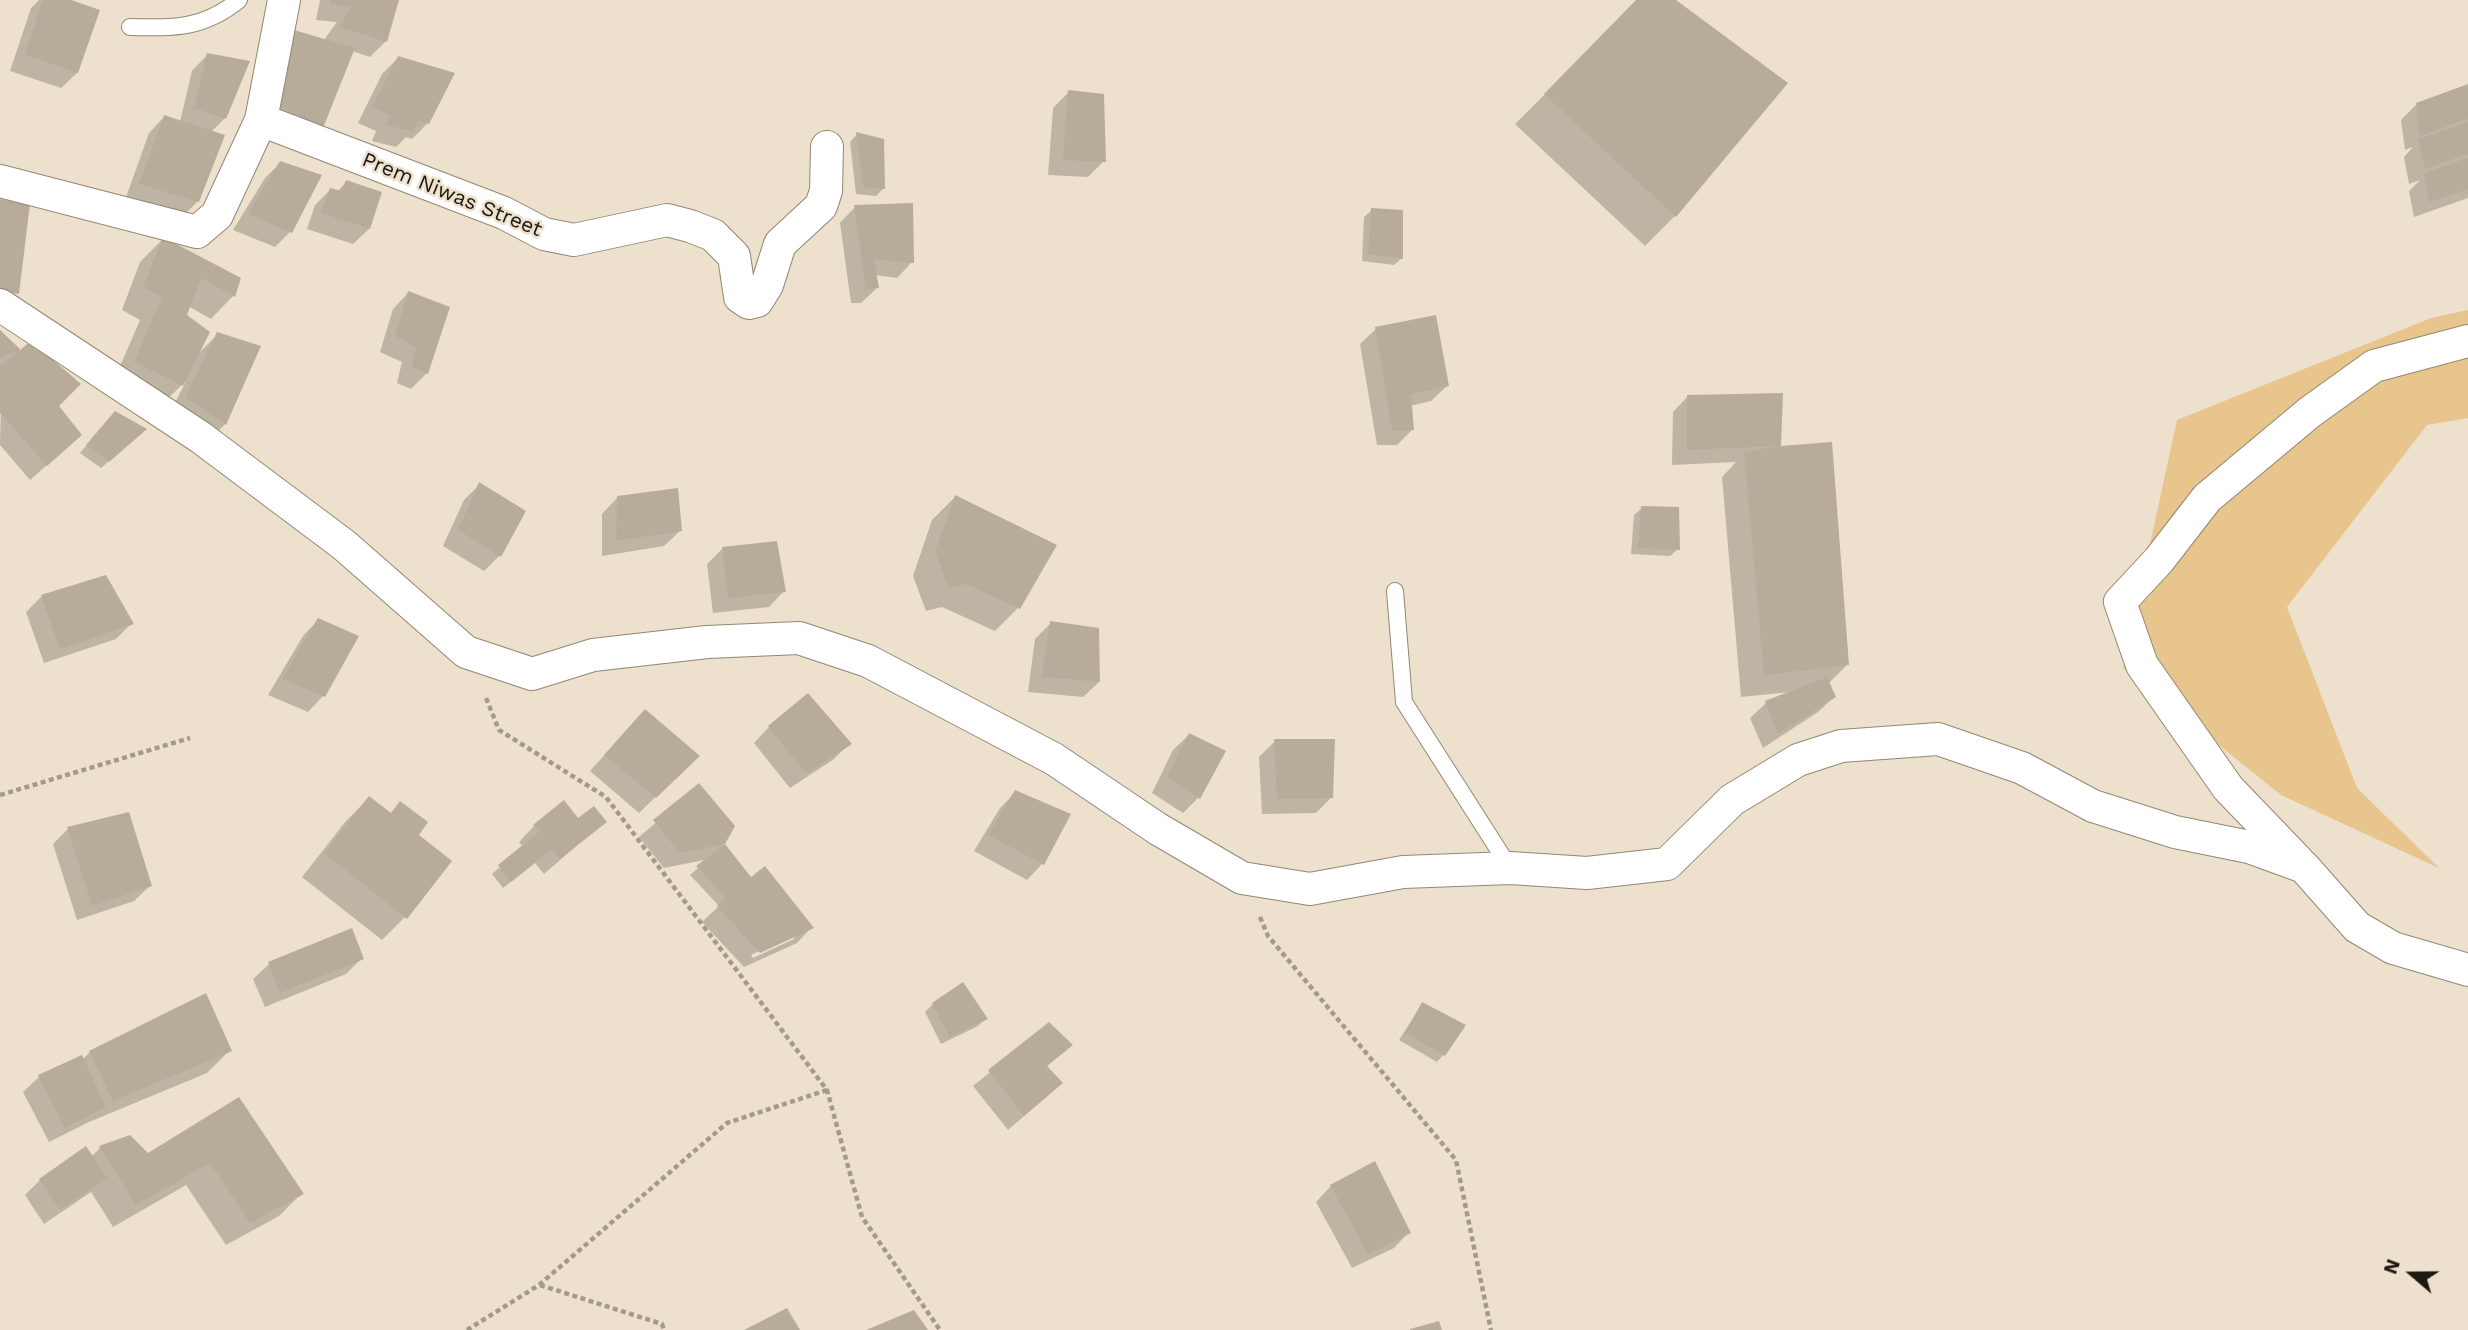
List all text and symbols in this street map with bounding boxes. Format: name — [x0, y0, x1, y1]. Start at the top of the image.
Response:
street label: Prem Niwas Street — [358, 147, 546, 243]
north arrow — [2377, 1239, 2447, 1309]
text: N — [2379, 1256, 2405, 1277]

